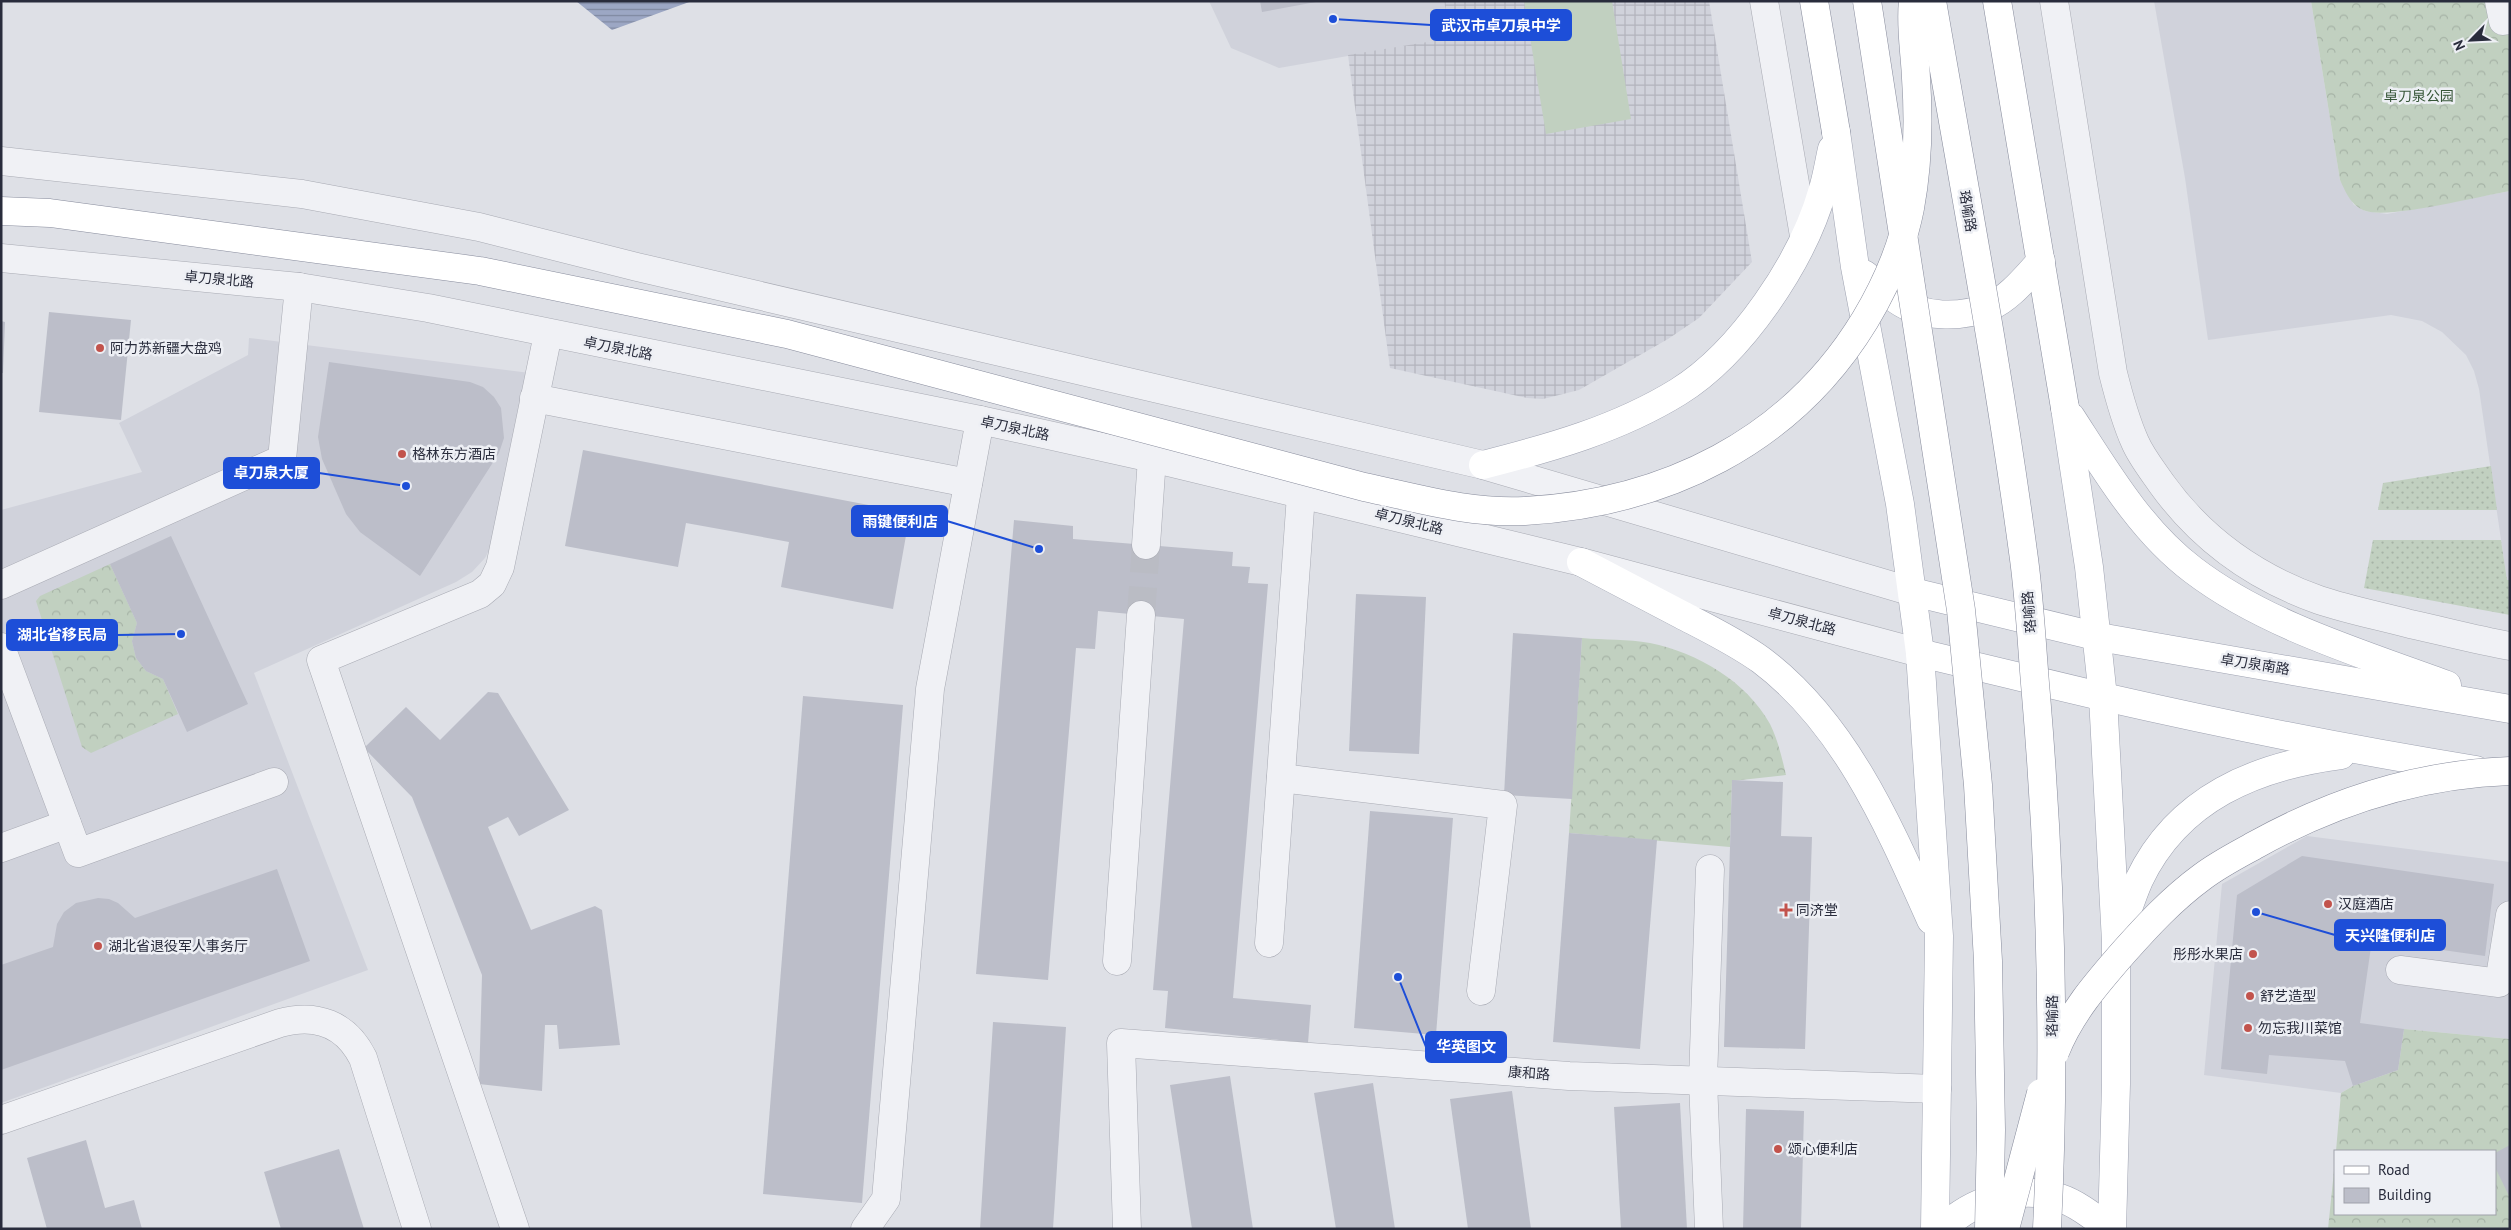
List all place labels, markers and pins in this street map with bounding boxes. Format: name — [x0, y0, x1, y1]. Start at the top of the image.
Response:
callout: 武汉市卓刀泉中学 — [1431, 10, 1571, 40]
place label: 阿力苏新疆大盘鸡 — [110, 339, 222, 357]
marker: 阿力苏新疆大盘鸡 — [94, 342, 106, 354]
place label: 格林东方酒店 — [412, 445, 496, 463]
marker: 格林东方酒店 — [396, 448, 408, 460]
callout: 卓刀泉大厦 — [224, 458, 319, 488]
callout: 雨键便利店 — [852, 506, 947, 536]
callout: 湖北省移民局 — [7, 620, 117, 650]
place label: 汉庭酒店 — [2338, 895, 2394, 913]
marker: 汉庭酒店 — [2322, 898, 2334, 910]
place label: 同济堂 — [1796, 901, 1838, 919]
marker: 同济堂 — [1780, 904, 1792, 916]
callout: 天兴隆便利店 — [2335, 920, 2445, 950]
place label: 湖北省退役军人事务厅 — [108, 937, 248, 955]
marker: 湖北省退役军人事务厅 — [92, 940, 104, 952]
place label: 彤彤水果店 — [2173, 945, 2243, 963]
marker: 彤彤水果店 — [2247, 948, 2259, 960]
place label: 舒艺造型 — [2260, 987, 2316, 1005]
marker: 舒艺造型 — [2244, 990, 2256, 1002]
place label: 勿忘我川菜馆 — [2258, 1019, 2342, 1037]
marker: 勿忘我川菜馆 — [2242, 1022, 2254, 1034]
callout: 华英图文 — [1426, 1032, 1506, 1062]
place label: 颂心便利店 — [1788, 1140, 1858, 1158]
marker: 颂心便利店 — [1772, 1143, 1784, 1155]

